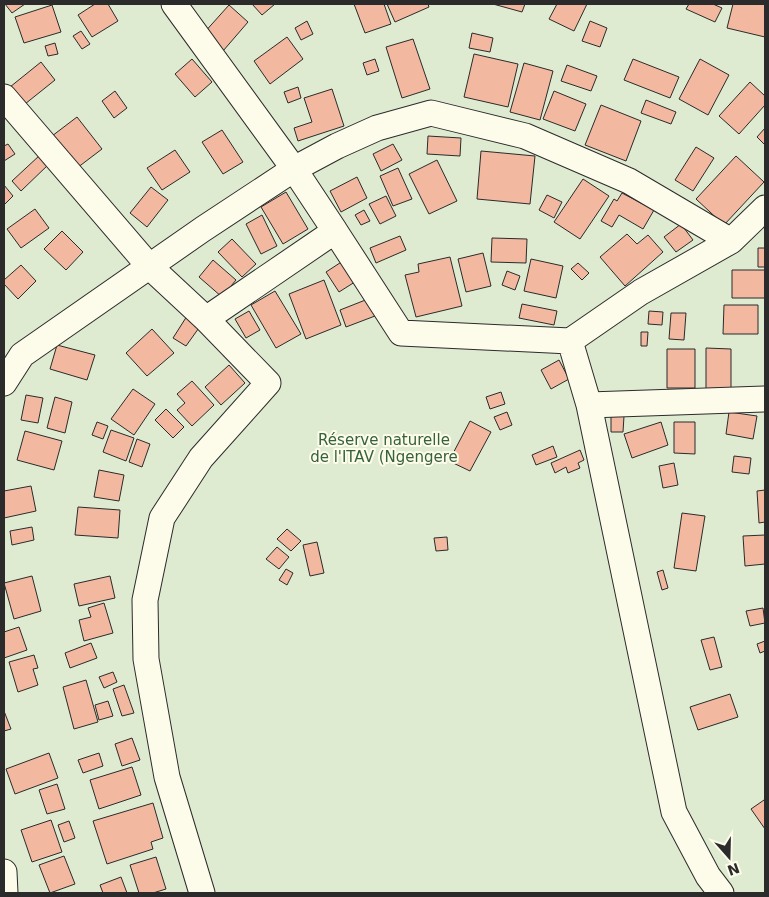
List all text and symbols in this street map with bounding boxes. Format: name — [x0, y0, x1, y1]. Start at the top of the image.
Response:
park label: Réserve naturelle de l'ITAV (Ngengere — [310, 431, 458, 466]
north arrow — [704, 832, 754, 882]
text: N — [725, 860, 742, 879]

